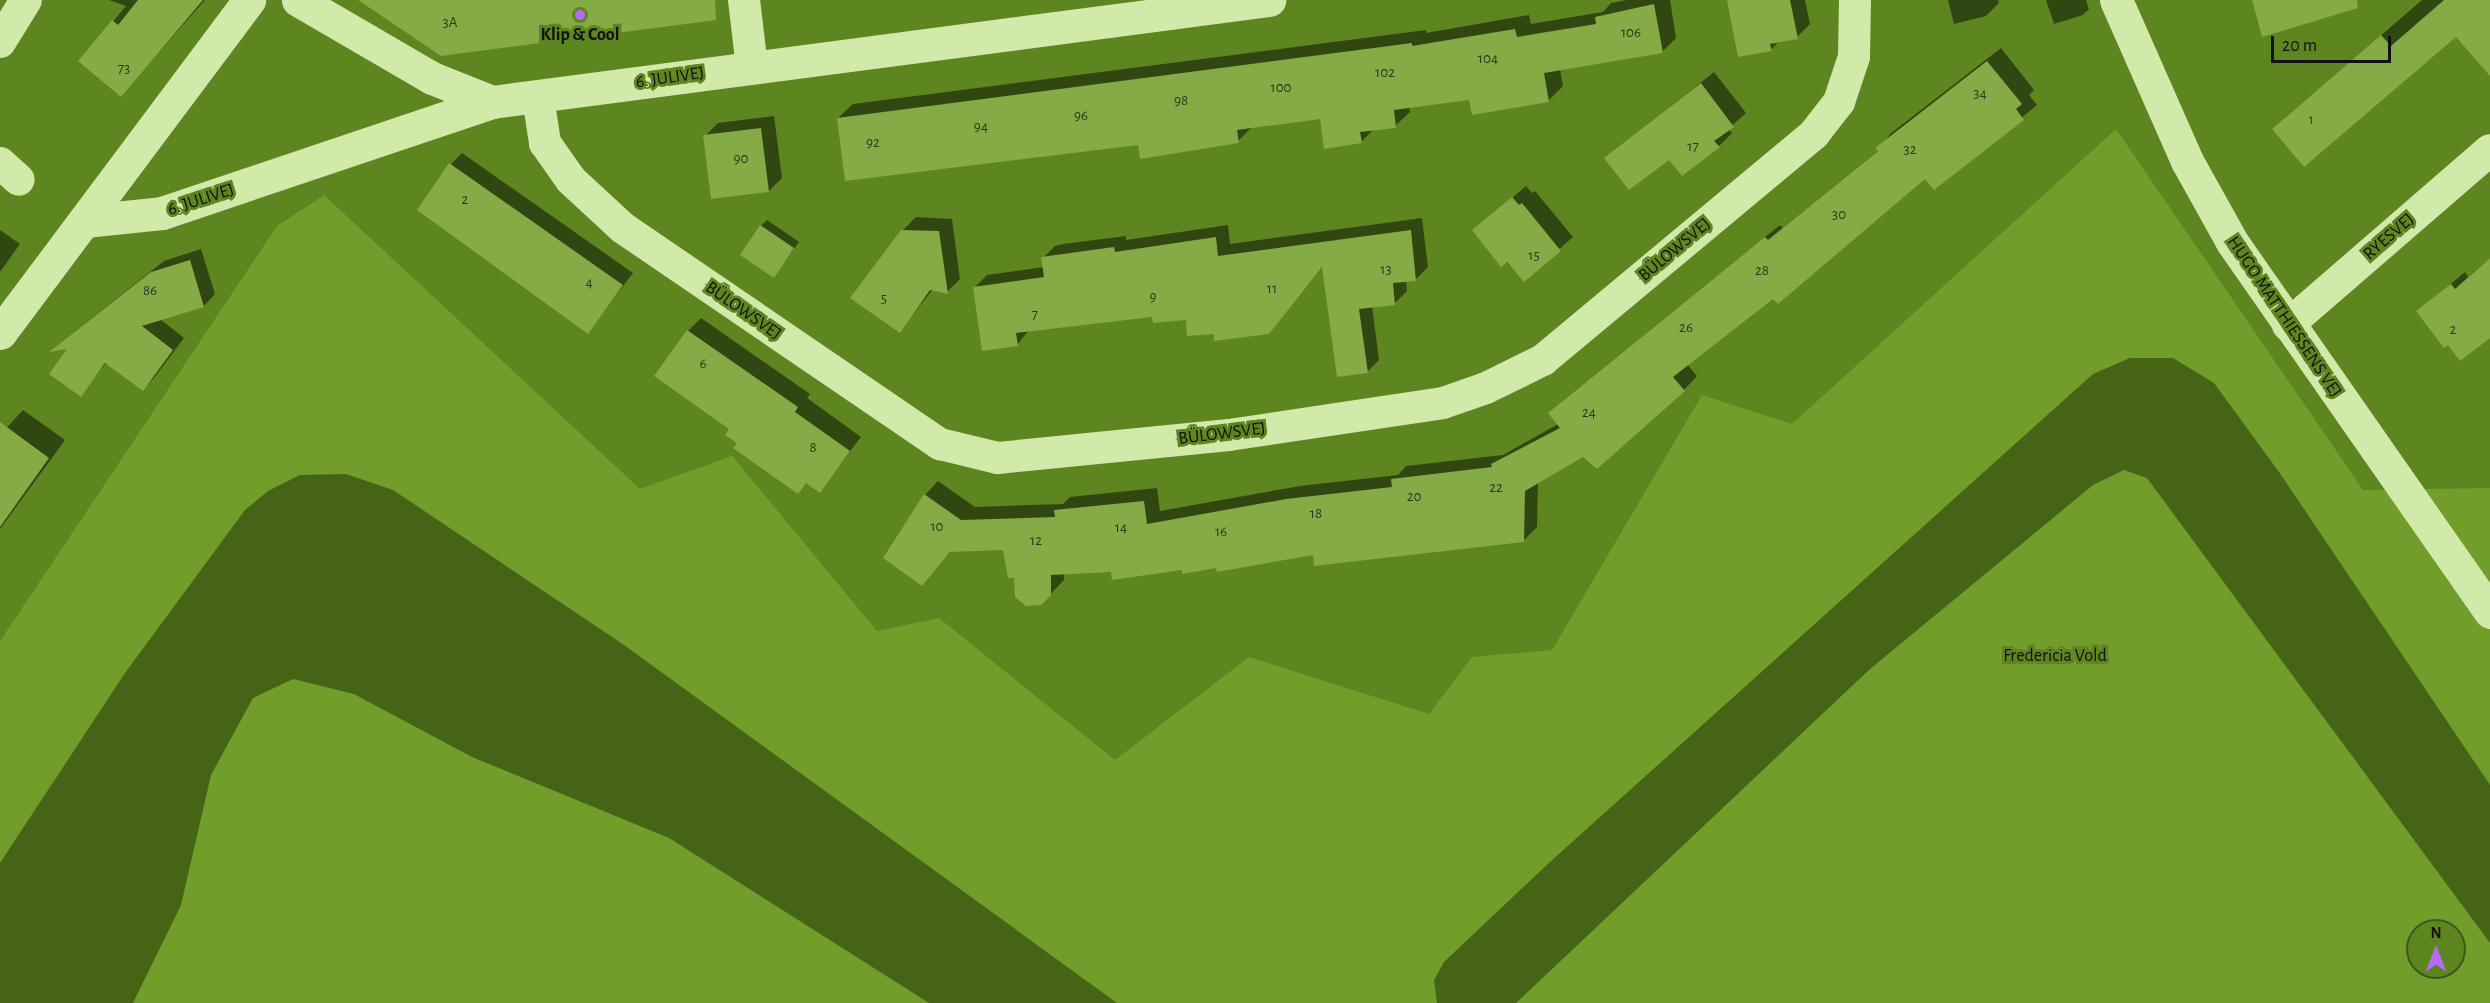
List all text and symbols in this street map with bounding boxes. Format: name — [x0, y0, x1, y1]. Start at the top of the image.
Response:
marker: Klip & Cool — [573, 8, 587, 22]
house number: 3A — [443, 14, 457, 32]
place label: Klip & Cool — [541, 24, 619, 46]
house number: 106 — [1621, 24, 1641, 42]
scale bar — [2274, 24, 2394, 62]
text: 20 m — [2282, 37, 2317, 55]
house number: 104 — [1478, 50, 1498, 68]
house number: 73 — [118, 60, 130, 78]
street label: 6. JULIVEJ — [634, 63, 706, 93]
house number: 102 — [1375, 64, 1395, 82]
house number: 100 — [1271, 79, 1291, 97]
house number: 34 — [1973, 85, 1987, 103]
house number: 98 — [1174, 92, 1188, 110]
house number: 96 — [1074, 107, 1088, 125]
house number: 1 — [2308, 111, 2314, 129]
house number: 94 — [974, 118, 988, 136]
house number: 92 — [866, 134, 880, 152]
house number: 17 — [1687, 138, 1699, 156]
house number: 32 — [1903, 141, 1917, 159]
house number: 90 — [734, 150, 748, 168]
street label: 6. JULIVEJ — [165, 179, 237, 221]
house number: 2 — [462, 191, 468, 209]
house number: 30 — [1832, 206, 1846, 224]
street label: RYESVEJ — [2359, 209, 2419, 265]
street label: BÜLOWSVEJ — [1634, 214, 1716, 286]
street label: HUGO MATTHIESSENS VEJ — [2222, 232, 2346, 402]
house number: 15 — [1528, 247, 1540, 265]
house number: 13 — [1380, 261, 1392, 279]
house number: 28 — [1755, 262, 1769, 280]
house number: 4 — [585, 274, 593, 292]
street label: BÜLOWSVEJ — [701, 277, 785, 345]
house number: 11 — [1267, 280, 1277, 298]
house number: 86 — [143, 282, 157, 300]
house number: 9 — [1149, 288, 1157, 306]
house number: 5 — [881, 290, 887, 308]
house number: 7 — [1032, 306, 1038, 324]
house number: 26 — [1679, 319, 1693, 337]
house number: 2 — [2450, 321, 2456, 339]
house number: 6 — [699, 355, 707, 373]
house number: 24 — [1582, 404, 1596, 422]
street label: BÜLOWSVEJ — [1177, 418, 1267, 450]
house number: 8 — [809, 439, 817, 457]
house number: 22 — [1489, 479, 1503, 497]
house number: 20 — [1407, 488, 1421, 506]
house number: 18 — [1310, 505, 1322, 523]
house number: 10 — [930, 518, 944, 536]
house number: 14 — [1115, 519, 1127, 537]
house number: 16 — [1215, 523, 1227, 541]
house number: 12 — [1030, 532, 1042, 550]
park label: Fredericia Vold — [2003, 645, 2107, 667]
north arrow — [2406, 919, 2466, 979]
text: N — [2430, 925, 2442, 941]

